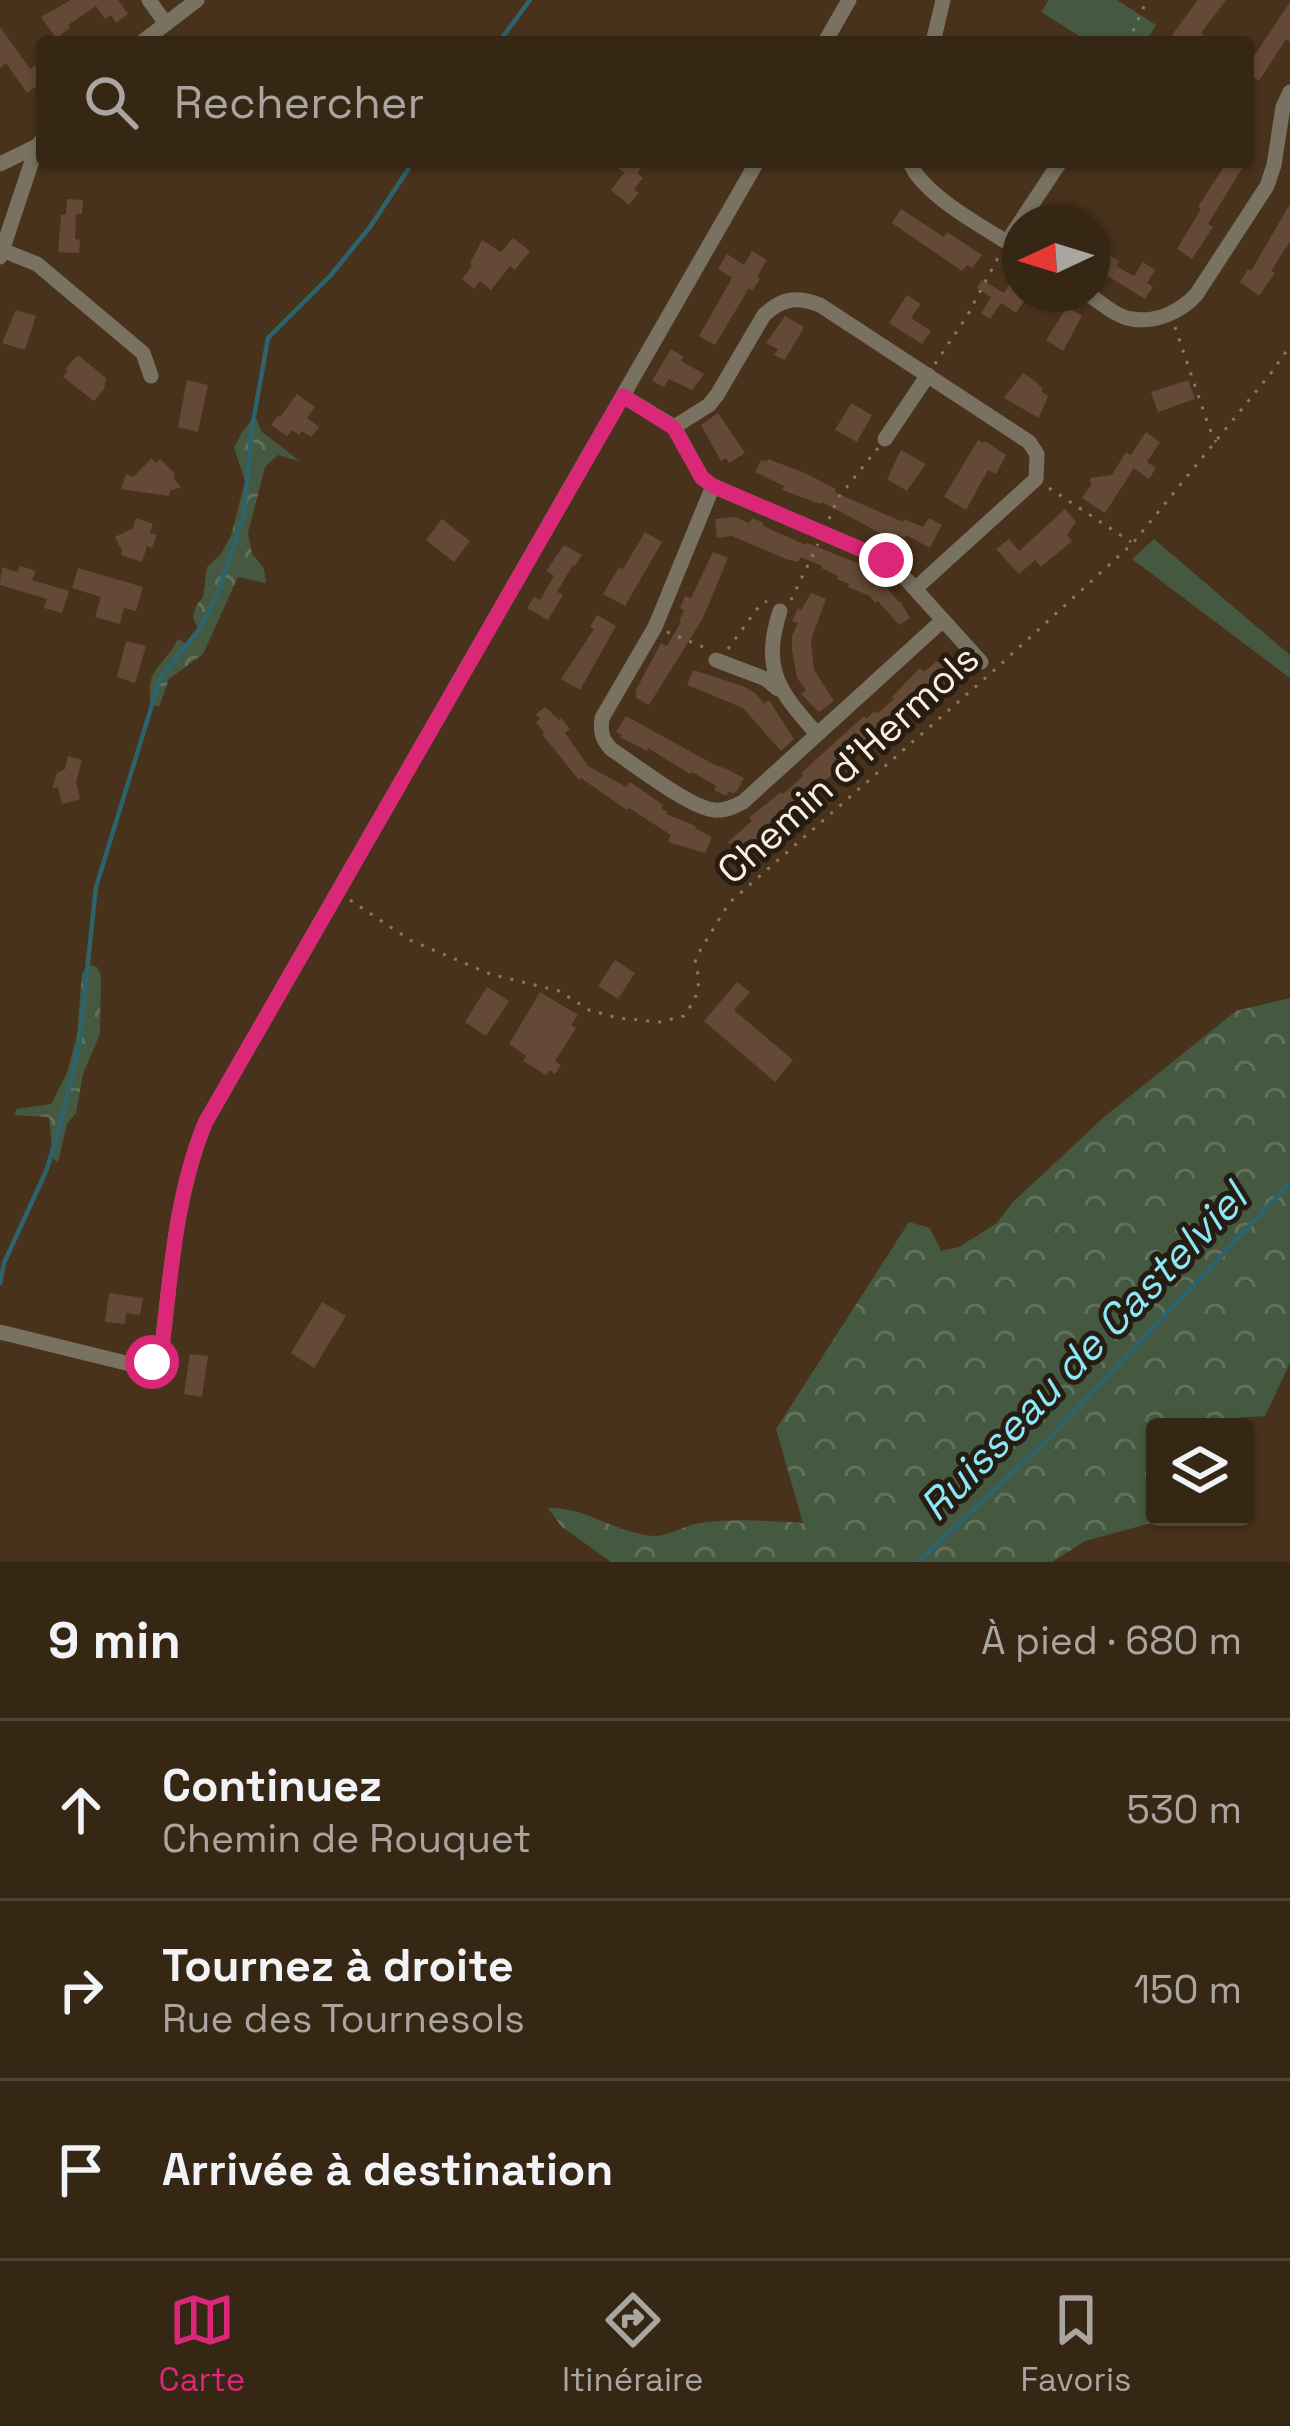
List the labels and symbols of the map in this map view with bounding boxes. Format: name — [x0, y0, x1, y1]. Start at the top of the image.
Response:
north arrow — [1002, 204, 1110, 312]
route end — [859, 533, 913, 587]
street label: Chemin d'Hermols — [707, 634, 989, 894]
water label: Ruisseau de Castelviel — [908, 1169, 1261, 1532]
route start — [125, 1335, 179, 1389]

